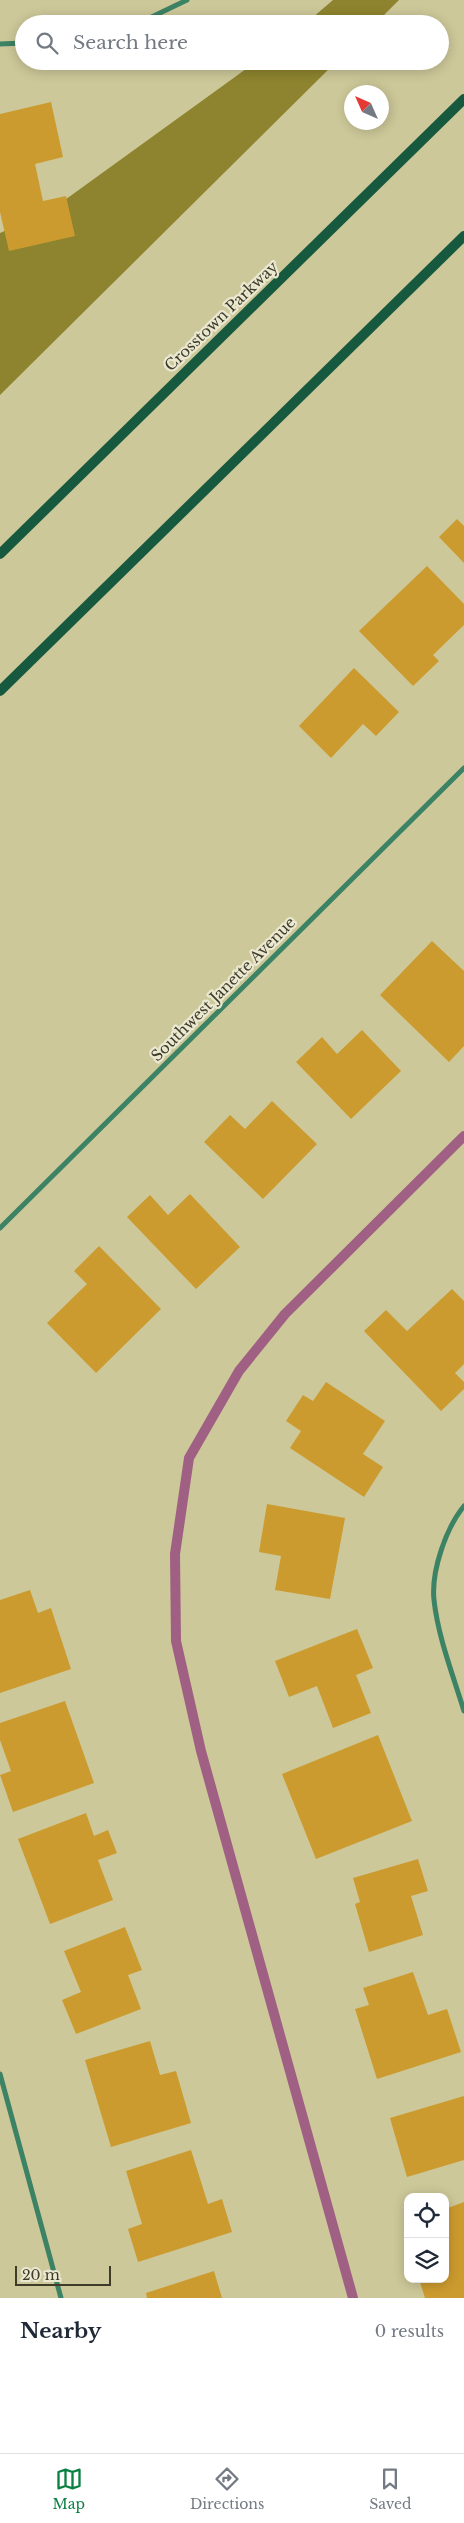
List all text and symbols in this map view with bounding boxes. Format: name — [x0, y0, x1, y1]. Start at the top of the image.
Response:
search box — [15, 15, 449, 70]
icon: search — [33, 29, 61, 57]
text: Search here — [73, 31, 188, 54]
north arrow — [344, 85, 389, 130]
street label: Crosstown Parkway — [160, 257, 282, 375]
street label: Southwest Janette Avenue — [147, 913, 299, 1065]
map controls — [404, 2193, 449, 2283]
button: locate — [404, 2193, 449, 2238]
button: layers — [404, 2238, 449, 2283]
scale bar — [15, 2263, 111, 2286]
text: 20 m — [22, 2266, 60, 2284]
text: Nearby — [20, 2318, 101, 2344]
text: 0 results — [375, 2321, 444, 2341]
tab: Map — [52, 2465, 85, 2513]
tab: Directions — [190, 2465, 264, 2513]
tab: Saved — [369, 2465, 412, 2513]

